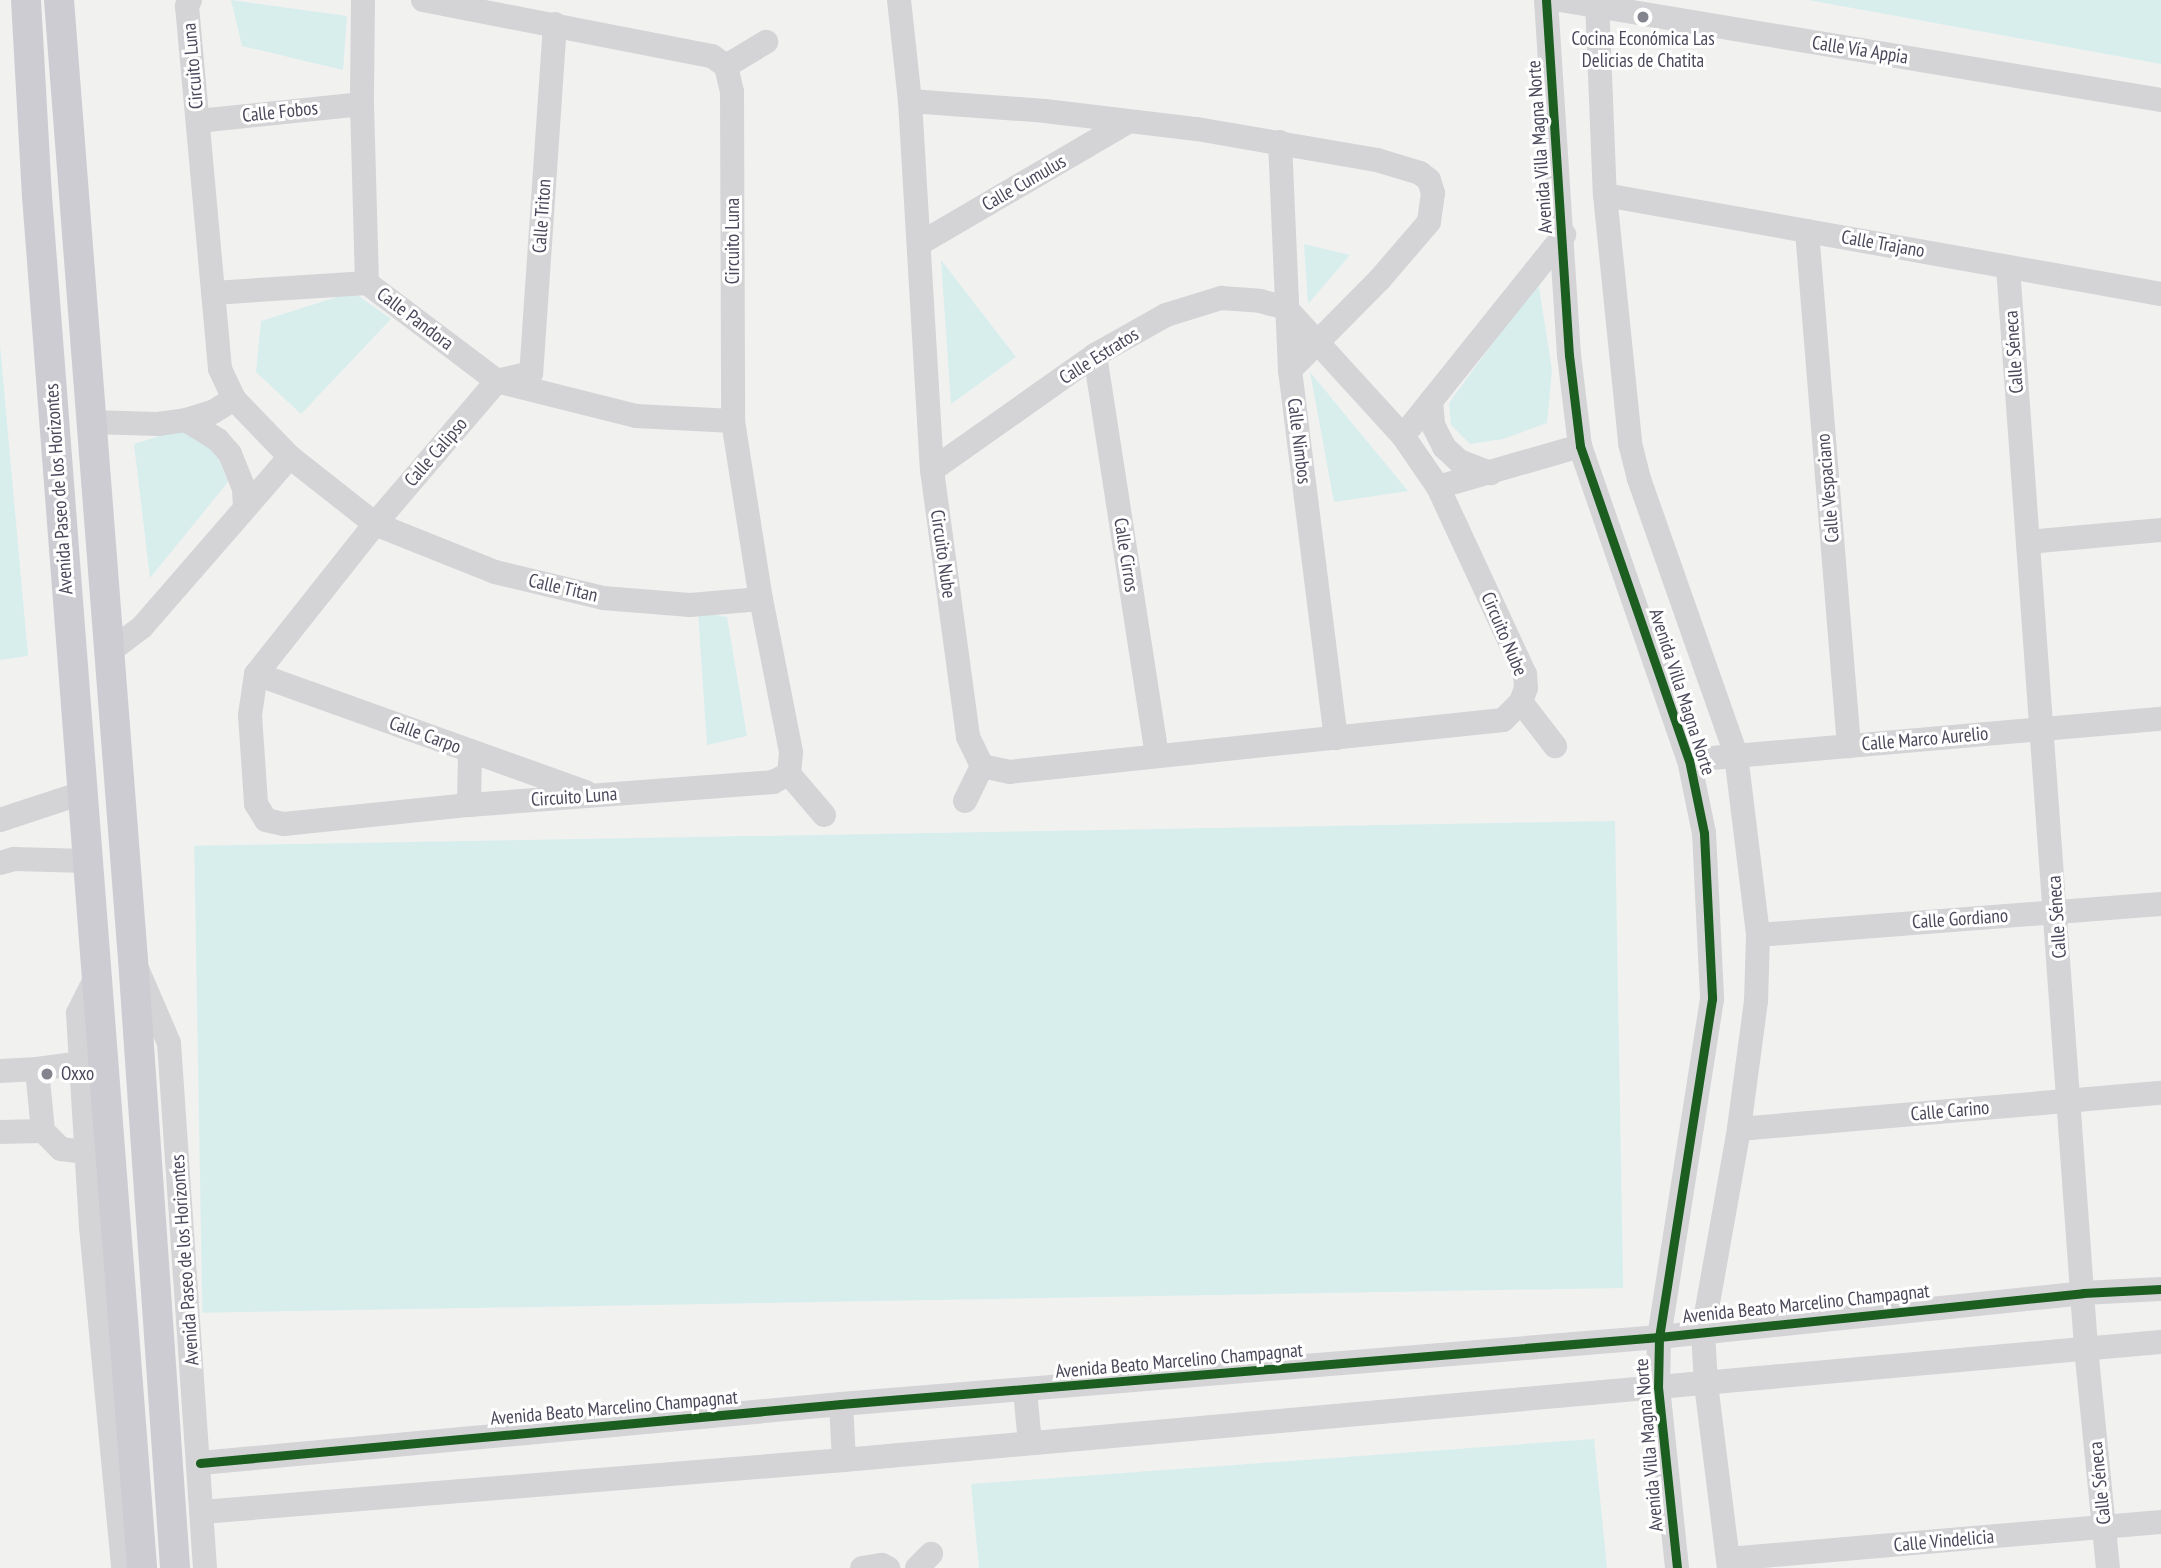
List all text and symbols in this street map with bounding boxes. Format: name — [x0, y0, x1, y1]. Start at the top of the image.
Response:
marker: Cocina Económica Las Delicias de Chatita — [1635, 9, 1651, 25]
street label: Circuito Luna — [178, 22, 208, 110]
place label: Cocina Económica Las Delicias de Chatita — [1571, 28, 1715, 72]
street label: Calle Vía Appia — [1810, 31, 1910, 69]
street label: Avenida Villa Magna Norte — [1523, 59, 1557, 235]
street label: Calle Fobos — [241, 97, 319, 127]
street label: Calle Cumulus — [978, 150, 1070, 216]
street label: Calle Triton — [528, 178, 556, 254]
street label: Circuito Luna — [722, 198, 744, 284]
street label: Calle Trajano — [1839, 225, 1927, 263]
street label: Calle Pandora — [372, 283, 458, 355]
street label: Calle Séneca — [2000, 310, 2028, 394]
street label: Calle Estratos — [1055, 323, 1143, 389]
street label: Avenida Paseo de los Horizontes — [40, 383, 78, 595]
street label: Calle Nimbos — [1282, 397, 1316, 485]
street label: Calle Calipso — [400, 413, 472, 491]
street label: Calle Vespaciano — [1812, 432, 1844, 544]
street label: Circuito Nube — [926, 508, 960, 600]
street label: Calle Cirros — [1109, 516, 1143, 594]
street label: Calle Titan — [526, 569, 600, 607]
street label: Circuito Nube — [1476, 589, 1532, 679]
street label: Avenida Villa Magna Norte — [1644, 606, 1720, 778]
street label: Calle Carpo — [386, 712, 464, 758]
street label: Calle Marco Aurelio — [1861, 722, 1989, 756]
street label: Circuito Luna — [530, 783, 618, 811]
street label: Calle Séneca — [2043, 875, 2071, 959]
street label: Calle Gordiano — [1911, 904, 2009, 934]
place label: Oxxo — [61, 1063, 94, 1085]
marker: Oxxo — [39, 1066, 55, 1082]
street label: Calle Carino — [1910, 1096, 1990, 1126]
street label: Avenida Paseo de los Horizontes — [166, 1154, 204, 1366]
street label: Avenida Beato Marcelino Champagnat — [1681, 1280, 1931, 1328]
street label: Avenida Beato Marcelino Champagnat — [1054, 1339, 1304, 1383]
street label: Avenida Villa Magna Norte — [1630, 1357, 1668, 1533]
street label: Avenida Beato Marcelino Champagnat — [489, 1386, 739, 1430]
street label: Calle Séneca — [2084, 1440, 2116, 1526]
street label: Calle Vindelicia — [1893, 1525, 1995, 1557]

